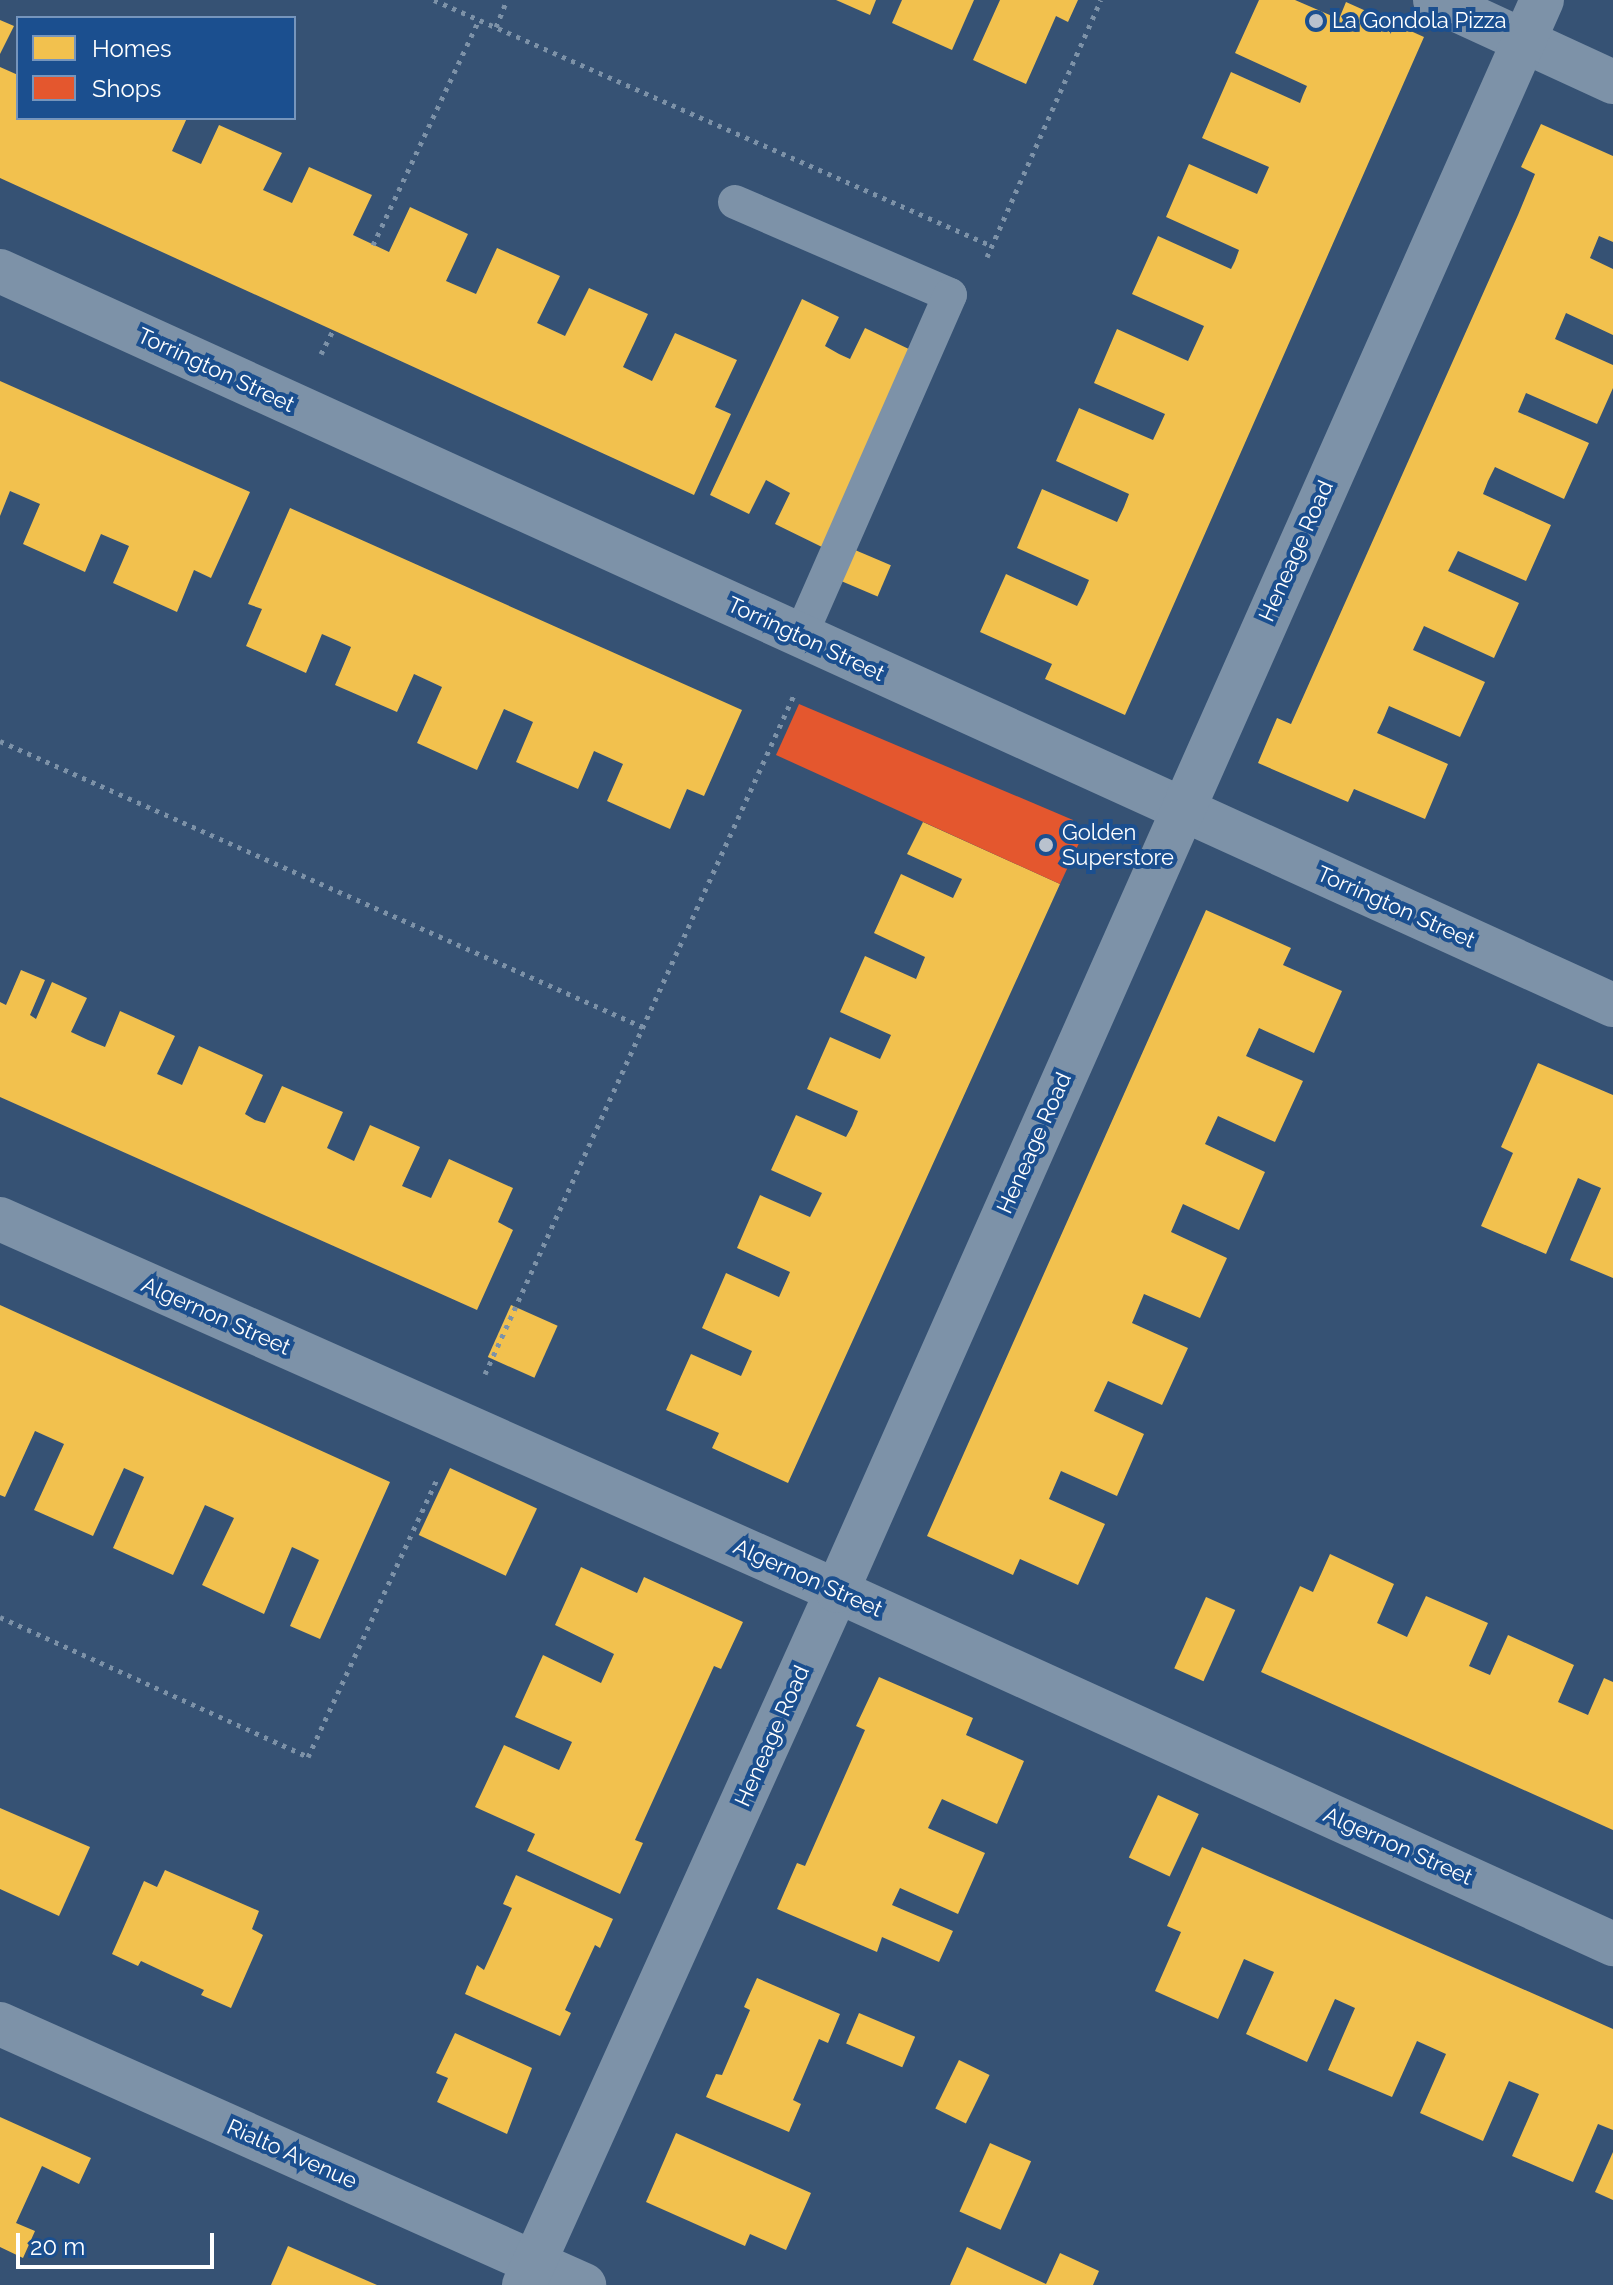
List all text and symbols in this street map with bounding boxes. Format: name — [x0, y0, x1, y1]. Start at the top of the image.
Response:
place label: La Gondola Pizza — [1332, 8, 1507, 34]
marker: La Gondola Pizza — [1307, 12, 1325, 30]
legend — [16, 16, 296, 120]
text: Homes — [92, 34, 172, 63]
text: Shops — [92, 74, 161, 103]
street label: Torrington Street — [133, 322, 299, 418]
street label: Heneage Road — [1253, 476, 1339, 626]
street label: Torrington Street — [723, 591, 889, 687]
place label: Golden Superstore — [1062, 819, 1174, 870]
marker: Golden Superstore — [1037, 836, 1055, 854]
street label: Torrington Street — [1313, 860, 1479, 954]
street label: Heneage Road — [991, 1068, 1077, 1218]
street label: Algernon Street — [137, 1271, 295, 1361]
street label: Algernon Street — [729, 1533, 887, 1623]
street label: Heneage Road — [729, 1661, 815, 1811]
street label: Algernon Street — [1319, 1801, 1477, 1891]
street label: Rialto Avenue — [223, 2113, 361, 2195]
scale bar — [20, 2217, 218, 2267]
text: 20 m — [30, 2232, 85, 2261]

